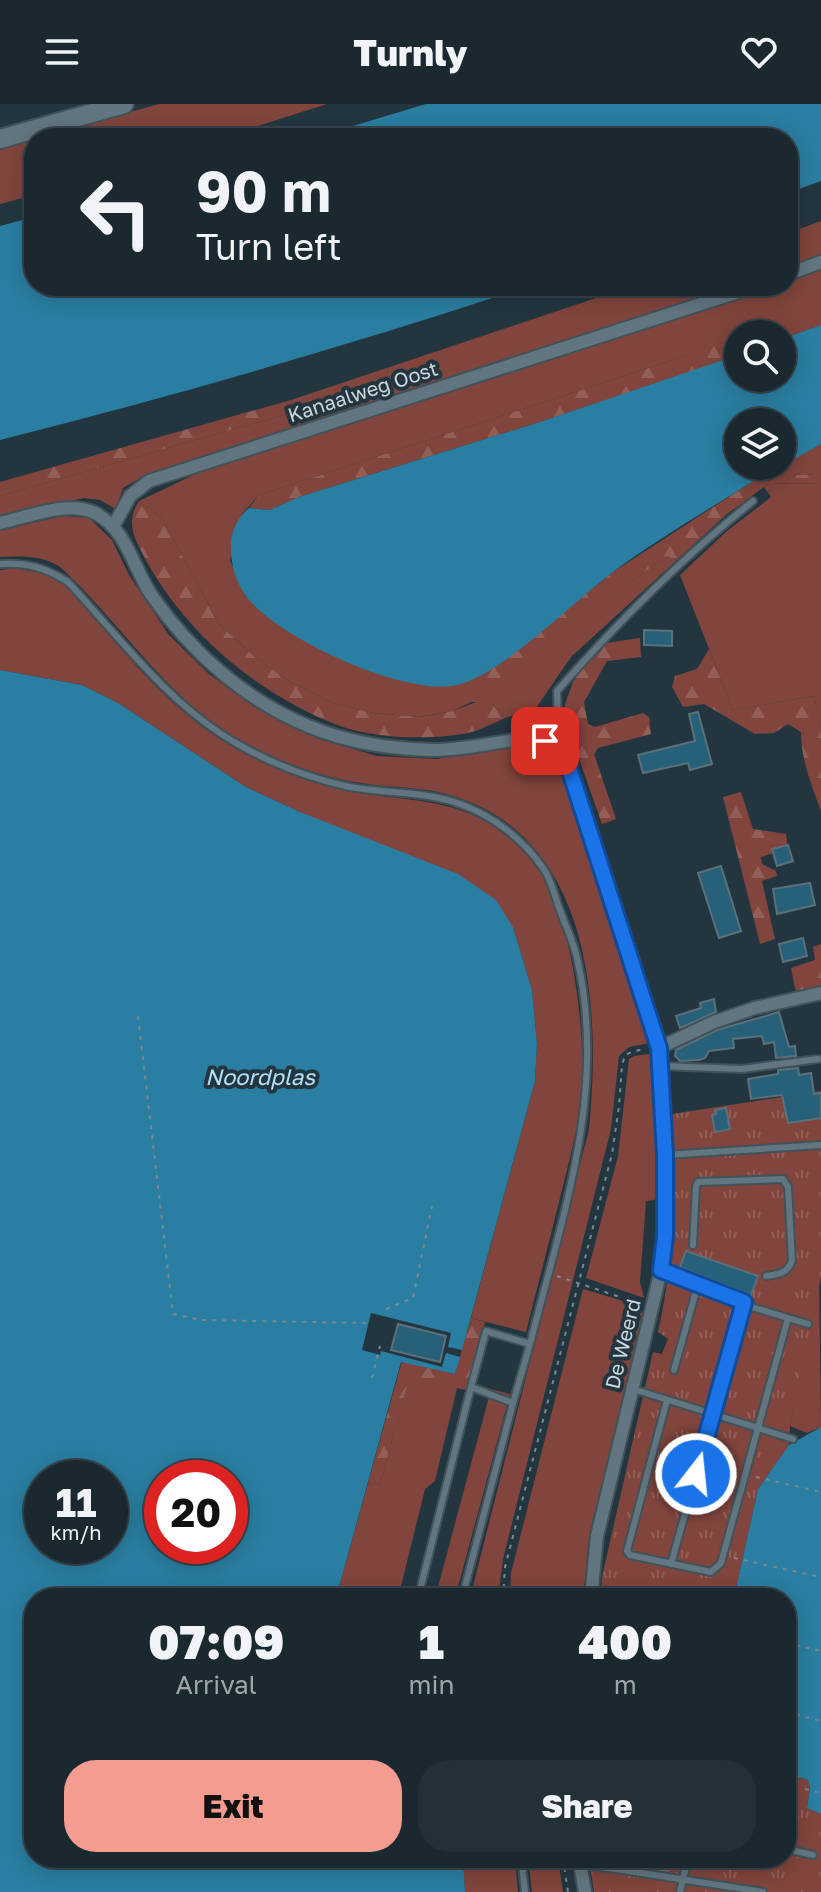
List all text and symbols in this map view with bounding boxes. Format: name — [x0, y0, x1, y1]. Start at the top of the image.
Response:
icon: menu — [40, 30, 84, 74]
icon: heart — [737, 30, 781, 74]
text: Turnly — [353, 31, 468, 74]
text: 90 m — [196, 157, 331, 224]
icon: left — [64, 160, 168, 264]
text: Turn left — [196, 225, 342, 268]
map controls — [724, 320, 796, 480]
button: search — [724, 320, 796, 392]
street label: Kanaalweg Oost — [285, 355, 441, 427]
button: layers — [724, 408, 796, 480]
pin — [511, 707, 579, 775]
icon: arrive — [523, 719, 567, 763]
water label: Noordplas — [205, 1063, 316, 1090]
street label: De Weerd — [599, 1296, 645, 1391]
position arrow — [654, 1432, 738, 1516]
speed limit sign: 20 — [144, 1460, 248, 1564]
text: 11 — [55, 1478, 97, 1526]
text: km/h — [51, 1520, 101, 1544]
text: 07:09 — [148, 1612, 285, 1670]
text: 1 — [419, 1612, 444, 1670]
text: 400 — [578, 1612, 672, 1670]
text: Arrival — [175, 1669, 257, 1700]
text: min — [408, 1669, 454, 1700]
text: m — [614, 1669, 637, 1700]
button: Exit — [64, 1760, 402, 1852]
button: Share — [418, 1760, 756, 1852]

